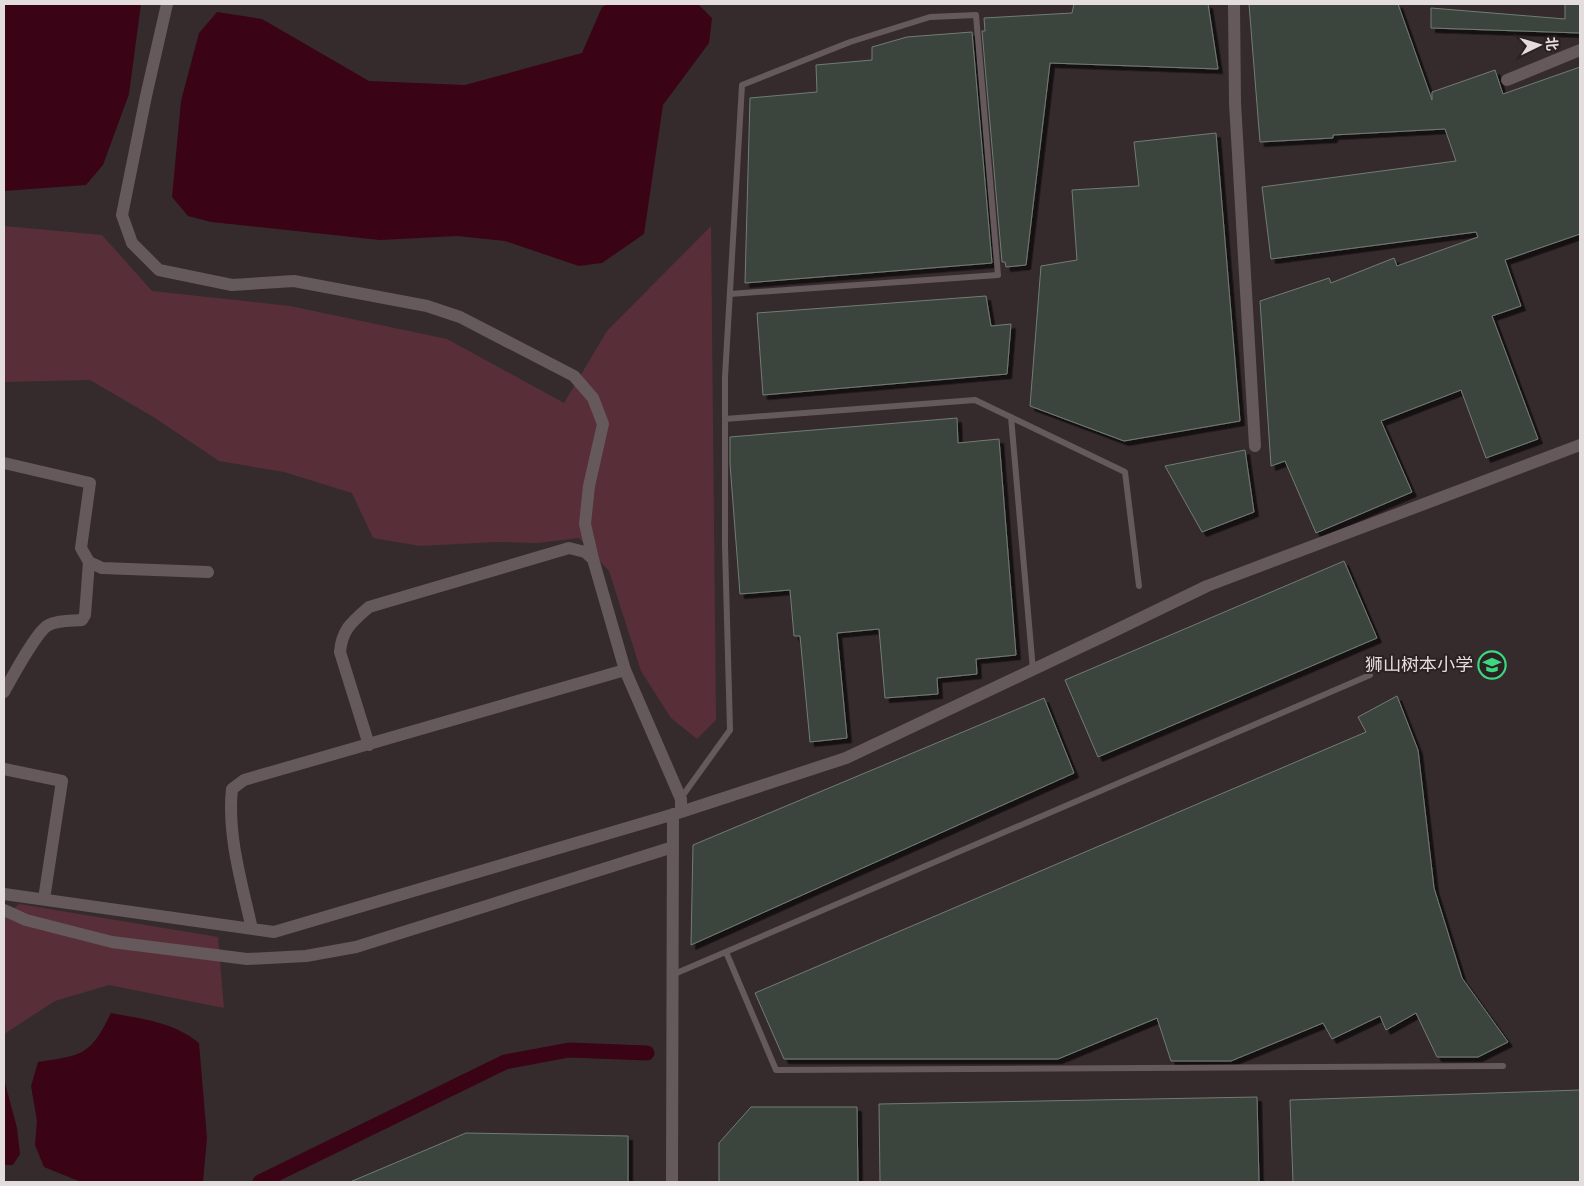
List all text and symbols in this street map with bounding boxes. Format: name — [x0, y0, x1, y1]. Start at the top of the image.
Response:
north arrow — [1514, 20, 1564, 70]
text: 北 — [1542, 36, 1561, 52]
school or university icon: 狮山树本小学 — [1477, 650, 1507, 680]
place label: 狮山树本小学 — [1365, 654, 1473, 676]

